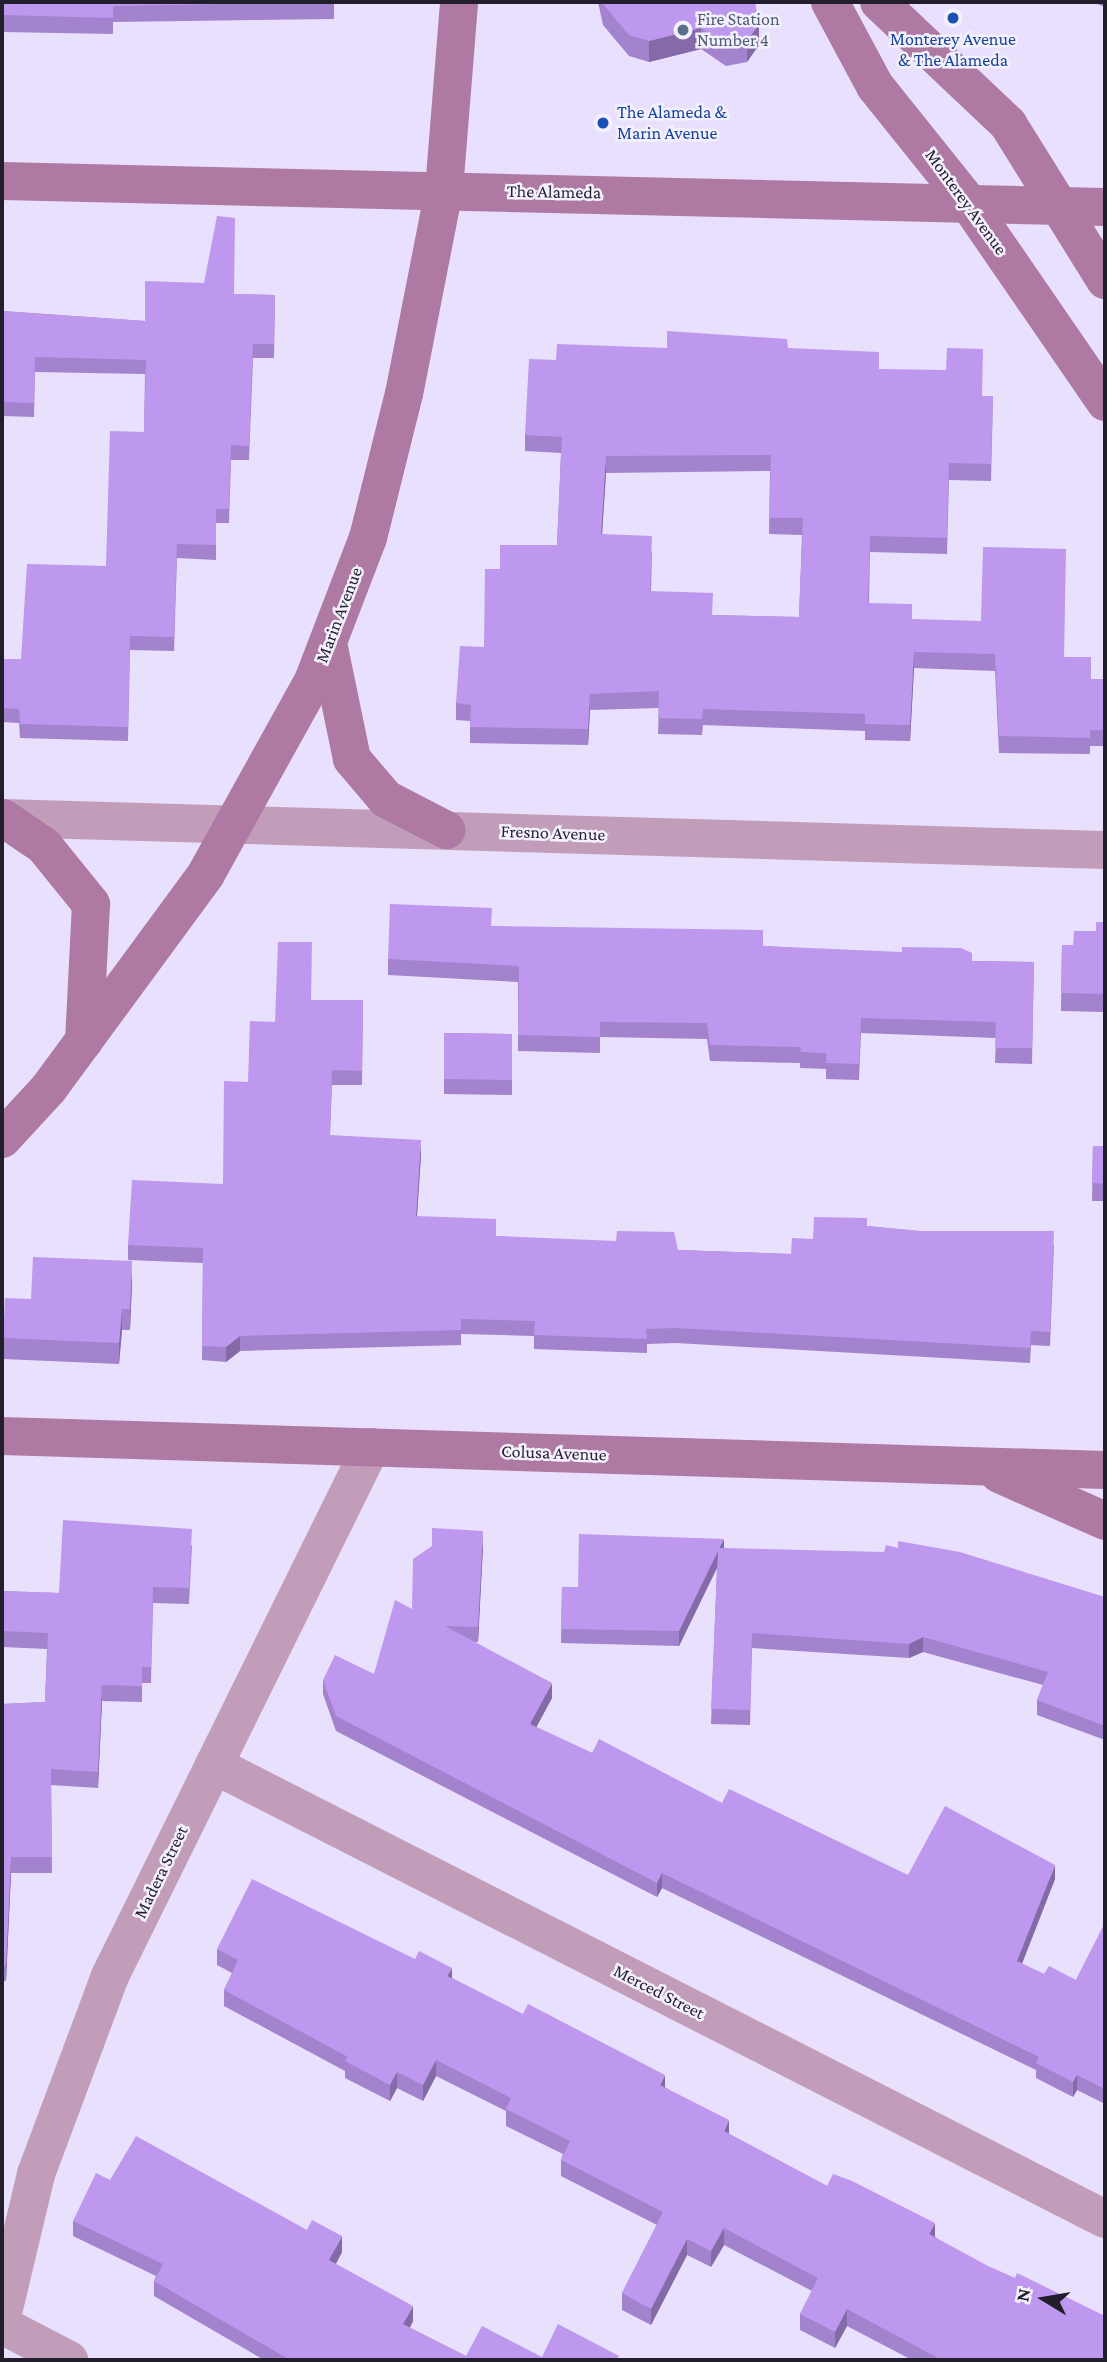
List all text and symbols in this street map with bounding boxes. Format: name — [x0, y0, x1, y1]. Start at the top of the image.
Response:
place label: Fire Station Number 4 — [697, 9, 780, 52]
marker: Monterey Avenue & The Alameda — [945, 10, 961, 26]
marker: Fire Station Number 4 — [675, 22, 691, 38]
place label: Monterey Avenue & The Alameda — [890, 29, 1016, 72]
place label: The Alameda & Marin Avenue — [617, 102, 727, 144]
marker: The Alameda & Marin Avenue — [595, 115, 611, 131]
street label: Monterey Avenue — [920, 145, 1012, 259]
street label: The Alameda — [507, 180, 601, 204]
street label: Marin Avenue — [311, 564, 367, 666]
street label: Fresno Avenue — [500, 820, 606, 846]
street label: Colusa Avenue — [501, 1440, 607, 1466]
street label: Madera Street — [129, 1822, 193, 1922]
street label: Merced Street — [610, 1960, 708, 2024]
north arrow — [1009, 2264, 1079, 2334]
text: N — [1011, 2287, 1034, 2303]

